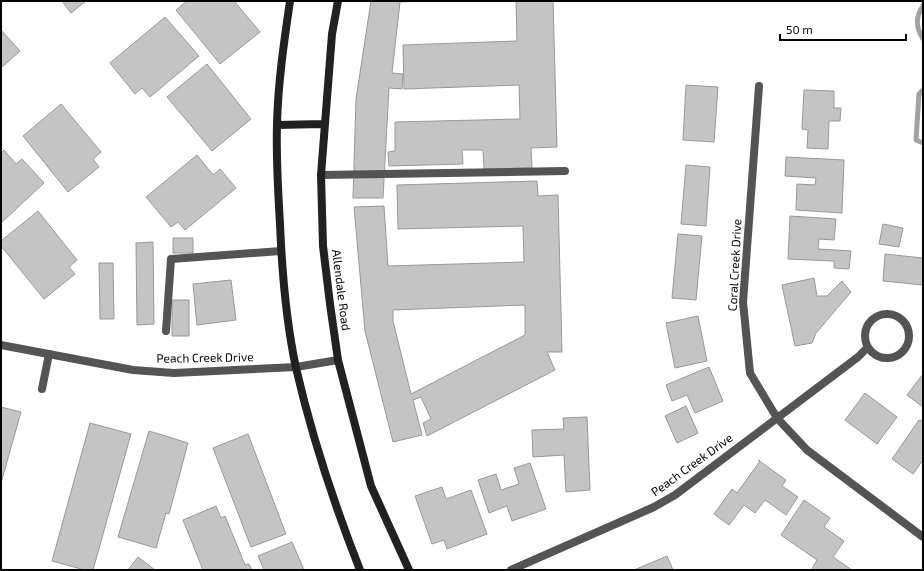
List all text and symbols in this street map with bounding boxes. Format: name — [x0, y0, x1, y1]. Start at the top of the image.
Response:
scale bar — [780, 16, 906, 42]
text: 50 m — [786, 22, 813, 36]
street label: Coral Creek Drive — [725, 218, 743, 312]
street label: Allendale Road — [330, 248, 354, 331]
street label: Peach Creek Drive — [156, 349, 254, 365]
street label: Peach Creek Drive — [648, 430, 735, 498]

